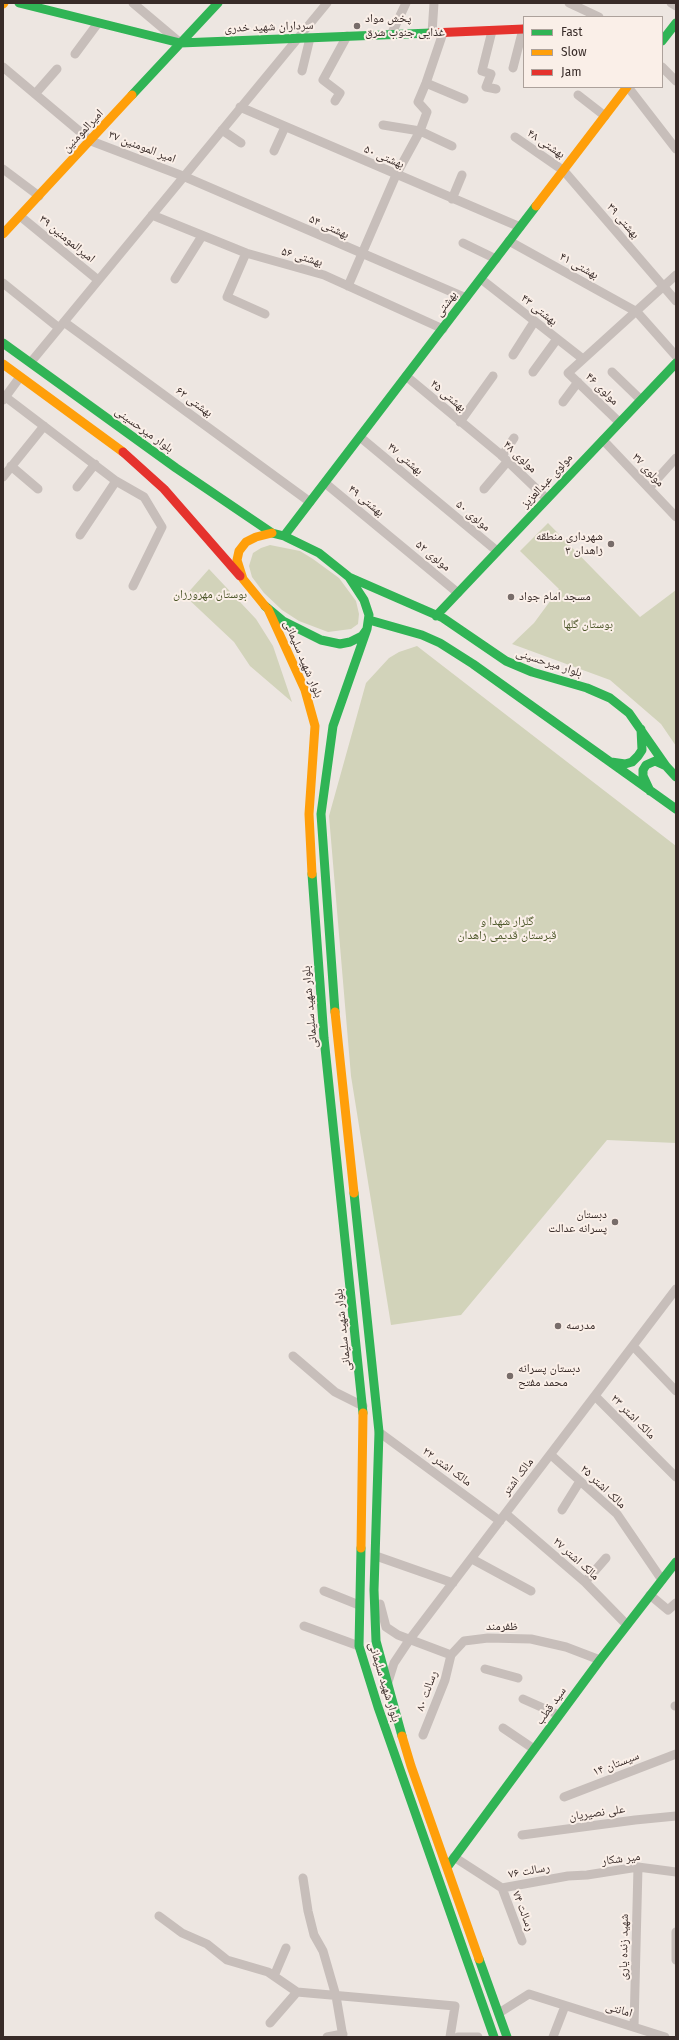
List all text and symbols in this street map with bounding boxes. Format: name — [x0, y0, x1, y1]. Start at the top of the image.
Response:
place label: پخش مواد غذایی جنوب شرق — [365, 12, 445, 40]
legend — [523, 16, 663, 88]
street label: سرداران شهید خدری — [224, 18, 314, 36]
marker: پخش مواد غذایی جنوب شرق — [352, 21, 362, 31]
text: Fast — [561, 25, 583, 39]
text: Slow — [561, 45, 587, 59]
text: Jam — [561, 65, 581, 79]
street label: امیرالمومنین — [59, 106, 107, 156]
street label: بهشتی ۴۸ — [524, 126, 568, 162]
street label: امیر المومنین ۳۷ — [106, 128, 178, 166]
street label: بهشتی ۵۰ — [362, 142, 406, 172]
street label: بهشتی ۳۹ — [604, 200, 642, 242]
street label: امیرالمومنین ۳۹ — [36, 212, 98, 266]
street label: بهشتی ۵۴ — [307, 212, 351, 242]
street label: بهشتی ۵۶ — [280, 244, 324, 270]
street label: بهشتی ۴۱ — [557, 249, 601, 283]
street label: بهشتی — [432, 288, 460, 320]
street label: بهشتی ۴۳ — [518, 291, 560, 329]
street label: مولوی ۴۶ — [582, 370, 622, 408]
street label: بهشتی ۴۵ — [427, 377, 469, 415]
street label: بهشتی ۶۲ — [173, 384, 215, 420]
street label: بلوار میرحسینی — [112, 404, 176, 456]
street label: مولوی ۴۸ — [500, 438, 540, 476]
street label: بهشتی ۴۷ — [384, 440, 426, 478]
street label: مولوی ۳۷ — [629, 450, 667, 490]
street label: مولوی عبدالعزیز — [518, 451, 576, 511]
street label: بهشتی ۴۹ — [345, 482, 387, 520]
street label: مولوی ۵۰ — [453, 497, 493, 535]
place label: شهرداری منطقه ۳ زاهدان — [536, 530, 603, 558]
street label: مولوی ۵۲ — [413, 538, 453, 574]
marker: شهرداری منطقه ۳ زاهدان — [606, 539, 616, 549]
park label: بوستان مهرورزان — [173, 588, 247, 602]
place label: مسجد امام جواد — [519, 590, 591, 604]
marker: مسجد امام جواد — [506, 592, 516, 602]
street label: بلوار شهید سلیمانی — [280, 618, 326, 700]
park label: بوستان گلها — [563, 618, 613, 632]
street label: بلوار میرحسینی — [514, 646, 584, 680]
park label: گلزار شهدا و قبرستان قدیمی زاهدان — [457, 915, 557, 943]
street label: بلوار شهید سلیمانی — [299, 965, 321, 1049]
place label: دبستان پسرانه عدالت — [548, 1208, 607, 1236]
marker: دبستان پسرانه عدالت — [610, 1217, 620, 1227]
street label: بلوار شهید سلیمانی — [332, 1288, 354, 1372]
place label: مدرسه — [566, 1319, 595, 1333]
marker: مدرسه — [553, 1321, 563, 1331]
place label: دبستان پسرانه محمد مفتح — [518, 1362, 580, 1390]
marker: دبستان پسرانه محمد مفتح — [505, 1371, 515, 1381]
street label: مالک اشتر ۲۳ — [608, 1392, 658, 1442]
street label: مالک اشتر ۲۲ — [420, 1444, 474, 1490]
street label: مالک اشتر — [499, 1455, 537, 1499]
street label: مالک اشتر ۲۵ — [577, 1462, 629, 1512]
street label: مالک اشتر ۲۷ — [550, 1534, 602, 1584]
street label: ظفرمند — [486, 1620, 518, 1634]
street label: بلوار شهید سلیمانی — [365, 1640, 403, 1724]
street label: رسالت ۸۰ — [413, 1669, 441, 1713]
street label: سید قطب — [532, 1684, 570, 1728]
street label: سیستان ۱۴ — [591, 1749, 641, 1779]
street label: علی نصیریان — [568, 1802, 626, 1824]
street label: میر شکار — [601, 1849, 641, 1869]
street label: رسالت ۷۶ — [507, 1860, 551, 1882]
street label: رسالت ۷۴ — [509, 1889, 537, 1933]
street label: شهید زنده یاری — [616, 1914, 632, 1980]
street label: امانتی — [604, 1999, 634, 2021]

